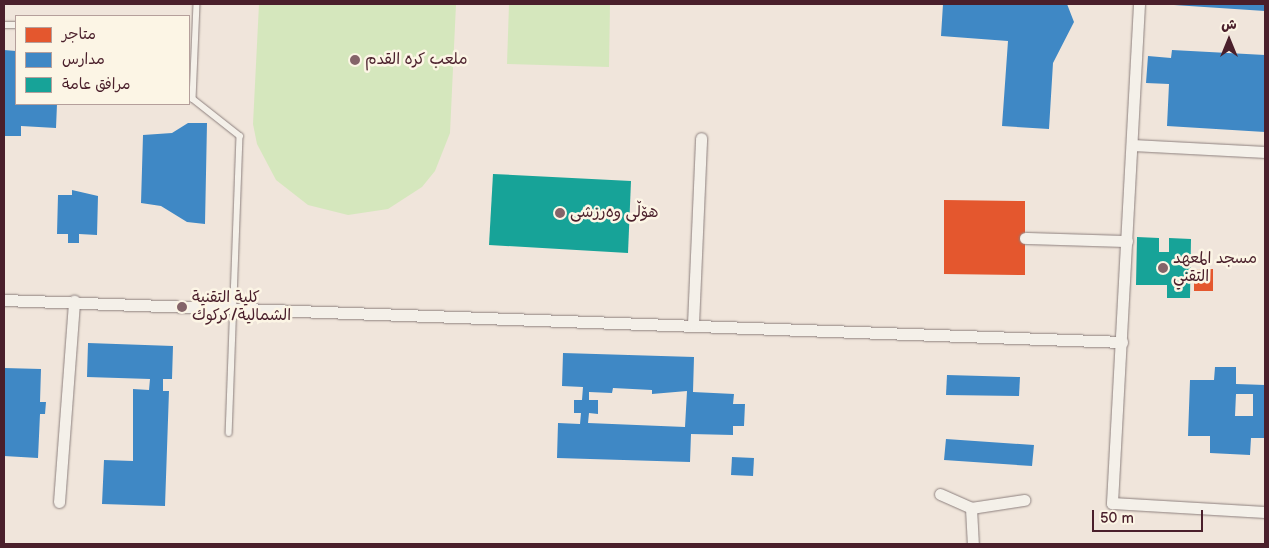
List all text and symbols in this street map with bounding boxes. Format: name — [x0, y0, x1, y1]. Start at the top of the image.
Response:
legend — [15, 15, 190, 105]
north arrow — [1204, 15, 1254, 65]
text: ش — [1221, 16, 1237, 33]
text: متاجر — [62, 25, 96, 44]
text: مدارس — [62, 50, 105, 69]
place label: ملعب كره القدم — [365, 50, 468, 70]
marker: ملعب كره القدم — [349, 54, 361, 66]
text: مرافق عامة — [62, 75, 130, 94]
place label: هۆڵی وەرزشی — [570, 203, 659, 223]
marker: هۆڵی وەرزشی — [554, 207, 566, 219]
place label: مسجد المعهد التقني — [1173, 249, 1257, 287]
marker: مسجد المعهد التقني — [1157, 262, 1169, 274]
place label: كلية التقنية الشمالية/كركوك — [192, 288, 291, 326]
marker: كلية التقنية الشمالية/كركوك — [176, 301, 188, 313]
scale bar — [1094, 500, 1205, 532]
text: 50 m — [1100, 509, 1134, 528]

